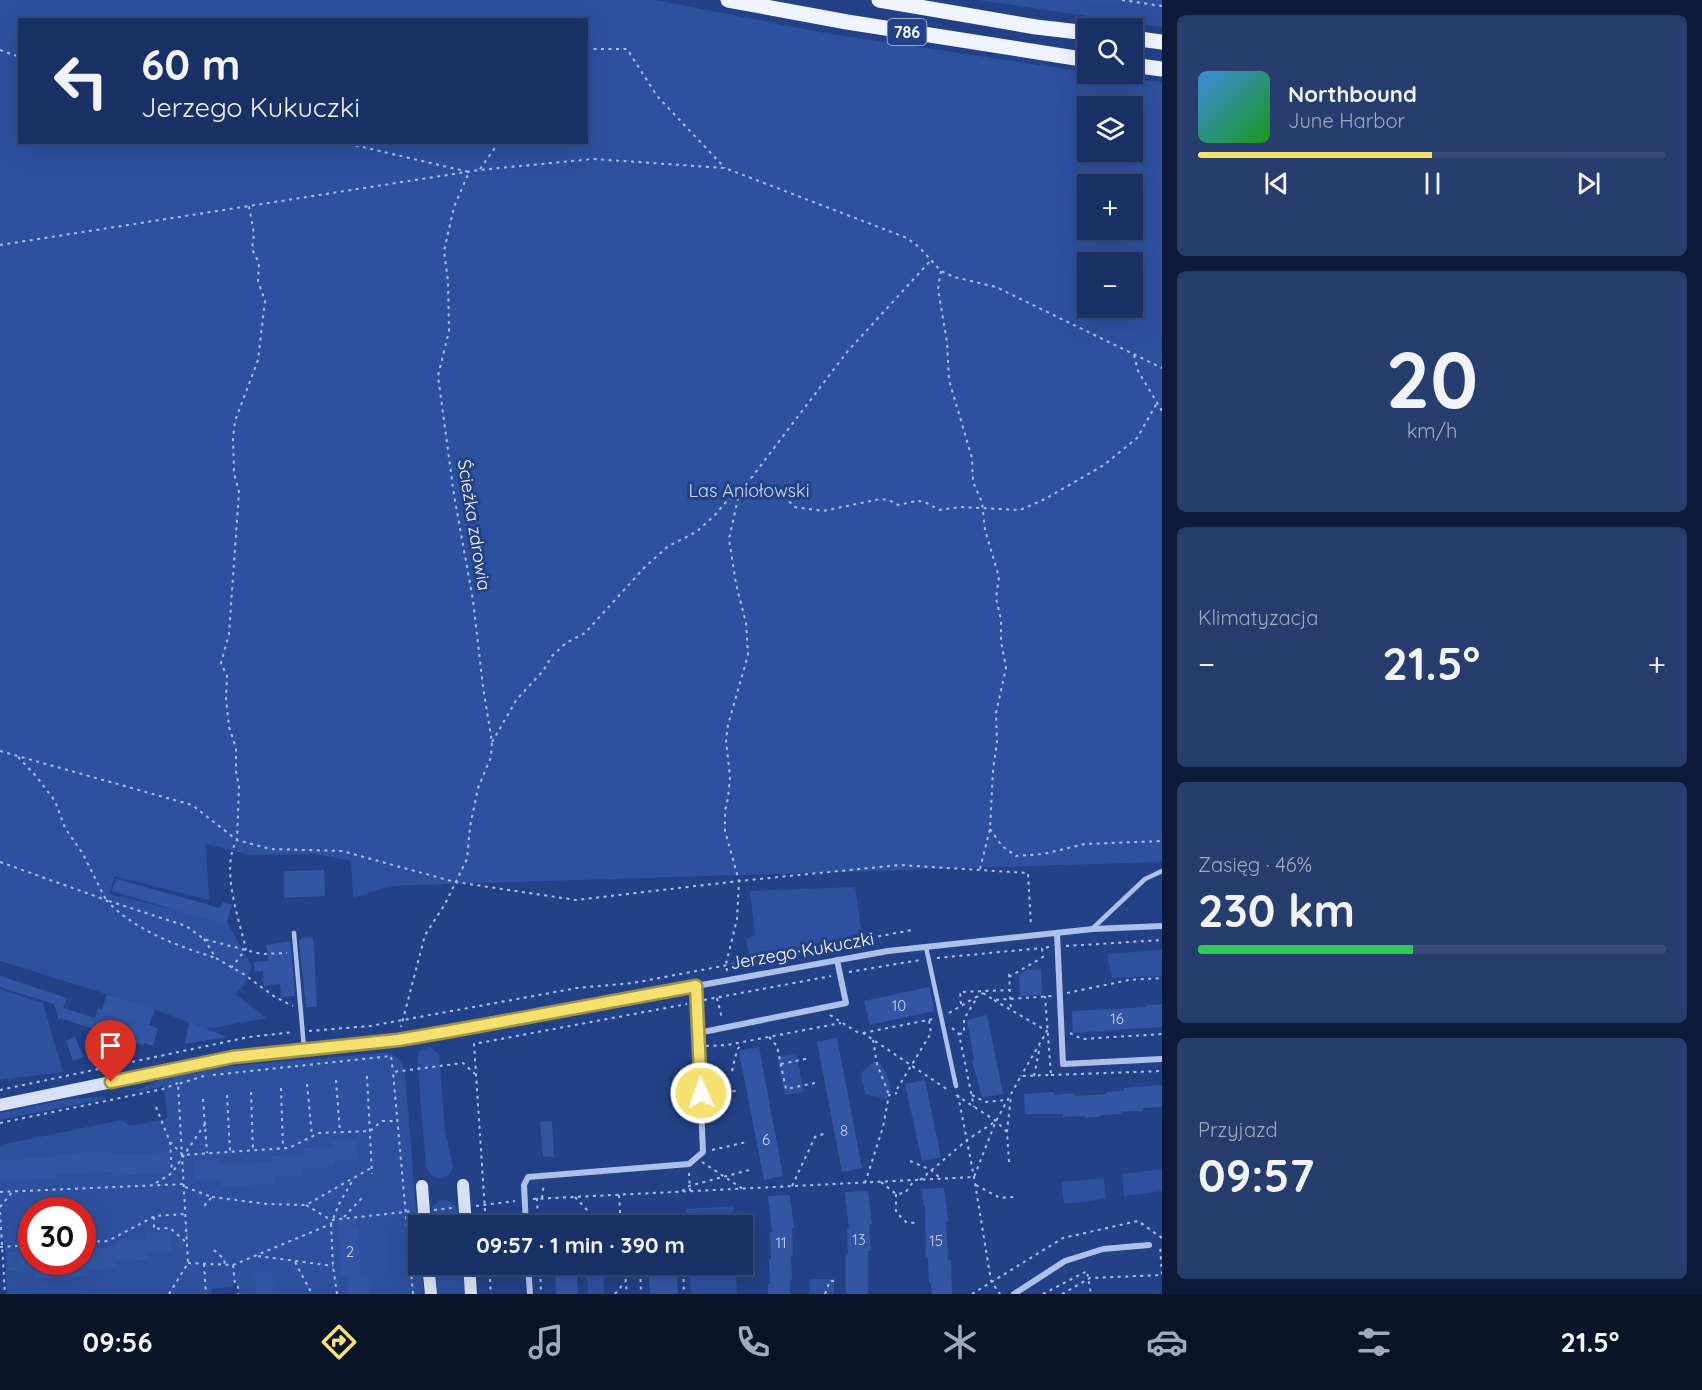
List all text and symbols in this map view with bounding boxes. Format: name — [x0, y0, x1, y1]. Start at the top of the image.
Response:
map controls — [1077, 18, 1143, 318]
button: search — [1077, 18, 1143, 84]
road number: 786 — [888, 19, 926, 45]
text: 60 m — [141, 38, 241, 91]
icon: left — [42, 42, 120, 120]
text: Northbound — [1288, 80, 1417, 108]
text: Jerzego Kukuczki — [141, 90, 360, 124]
button: layers — [1077, 96, 1143, 162]
text: June Harbor — [1288, 108, 1405, 133]
icon: previous — [1260, 167, 1293, 200]
icon: pause — [1416, 167, 1449, 200]
icon: next — [1572, 167, 1605, 200]
button: + — [1077, 174, 1143, 240]
button: − — [1077, 252, 1143, 318]
text: 20 — [1386, 330, 1478, 428]
text: km/h — [1407, 418, 1457, 443]
street label: Ścieżka zdrowia — [453, 458, 496, 592]
park label: Las Aniołowski — [688, 479, 810, 502]
text: Klimatyzacja — [1198, 605, 1318, 630]
text: 21.5° — [1382, 635, 1480, 691]
text: − — [1198, 643, 1215, 684]
text: + — [1647, 643, 1666, 684]
text: Zasięg · 46% — [1198, 852, 1312, 877]
text: 230 km — [1198, 882, 1355, 938]
street label: Jerzego Kukuczki — [728, 927, 876, 975]
house number: 10 — [892, 996, 906, 1015]
house number: 16 — [1110, 1009, 1124, 1028]
pin — [85, 1020, 136, 1082]
icon: arrive — [94, 1029, 127, 1062]
position arrow — [669, 1061, 733, 1125]
text: Przyjazd — [1198, 1117, 1278, 1142]
house number: 8 — [840, 1121, 848, 1140]
house number: 6 — [762, 1130, 770, 1149]
text: 09:57 — [1198, 1147, 1314, 1203]
speed limit sign: 30 — [18, 1197, 96, 1275]
house number: 13 — [852, 1230, 866, 1249]
text: 09:57 · 1 min · 390 m — [476, 1231, 685, 1259]
house number: 15 — [929, 1231, 943, 1250]
house number: 11 — [775, 1233, 787, 1252]
house number: 2 — [346, 1242, 354, 1261]
icon: directions — [318, 1321, 360, 1363]
icon: music — [525, 1321, 567, 1363]
icon: phone — [732, 1321, 774, 1363]
icon: climate — [939, 1321, 981, 1363]
icon: car — [1146, 1321, 1188, 1363]
icon: filters — [1353, 1321, 1395, 1363]
text: 09:56 — [83, 1325, 152, 1359]
text: 21.5° — [1561, 1325, 1619, 1359]

